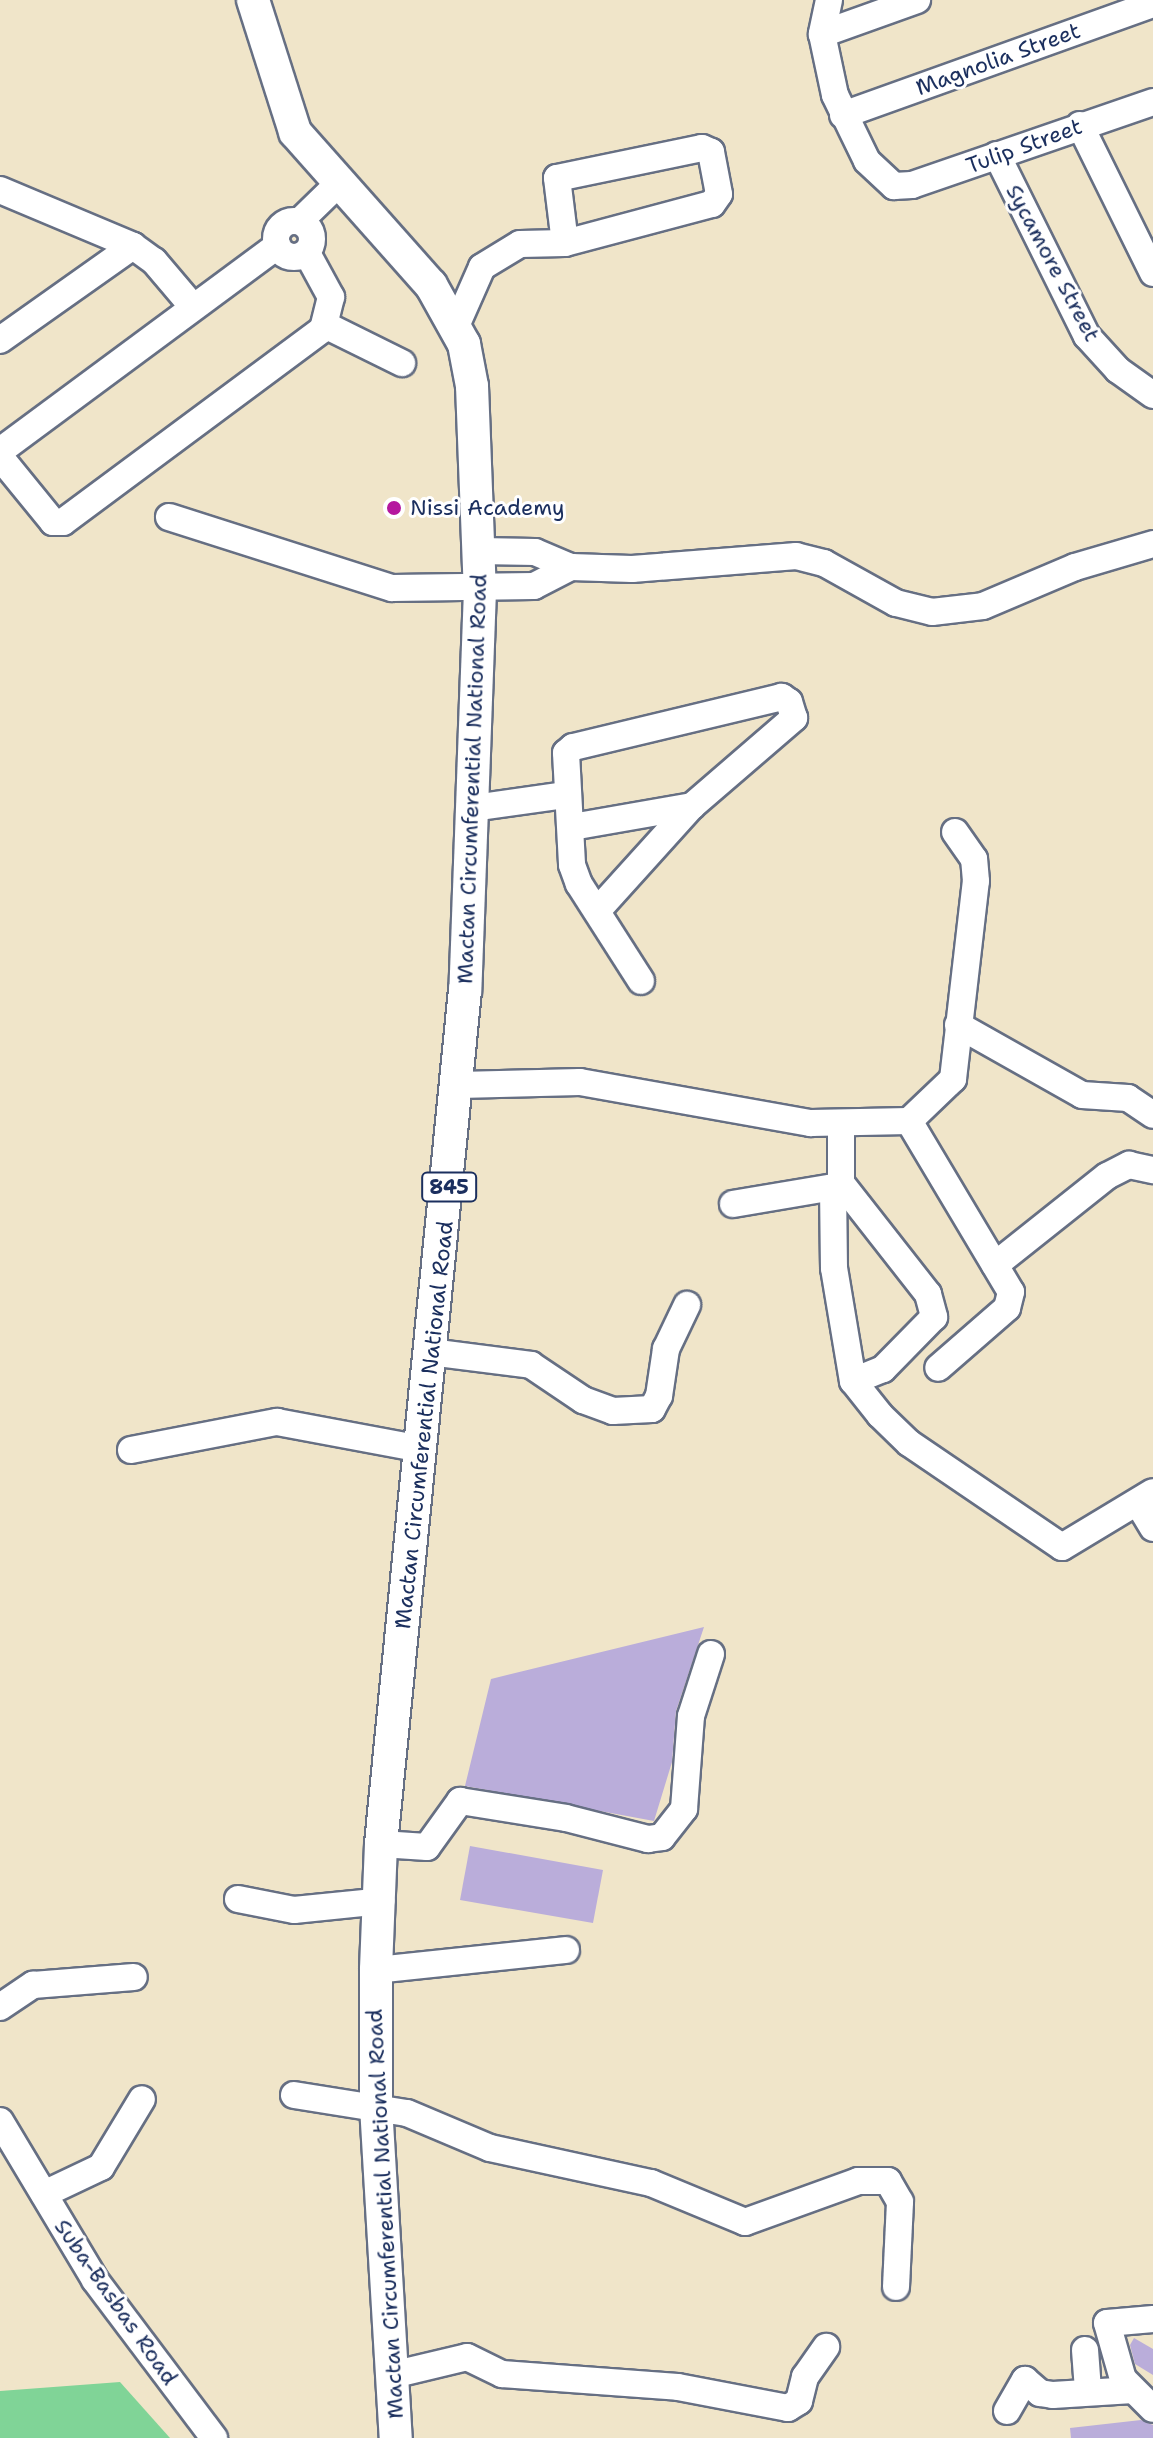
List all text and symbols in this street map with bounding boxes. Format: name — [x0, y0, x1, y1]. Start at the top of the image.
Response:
street label: Magnolia Street — [912, 17, 1084, 101]
street label: Tulip Street — [963, 113, 1085, 179]
street label: Sycamore Street — [1000, 180, 1106, 346]
place label: Nissi Academy — [410, 495, 565, 521]
marker: Nissi Academy — [385, 499, 403, 517]
street label: Mactan Circumferential National Road — [452, 573, 492, 985]
road number: 845 — [421, 1171, 477, 1203]
street label: Mactan Circumferential National Road — [389, 1220, 459, 1630]
street label: Mactan Circumferential National Road — [361, 2008, 409, 2420]
street label: Suba-Basbas Road — [49, 2214, 183, 2390]

